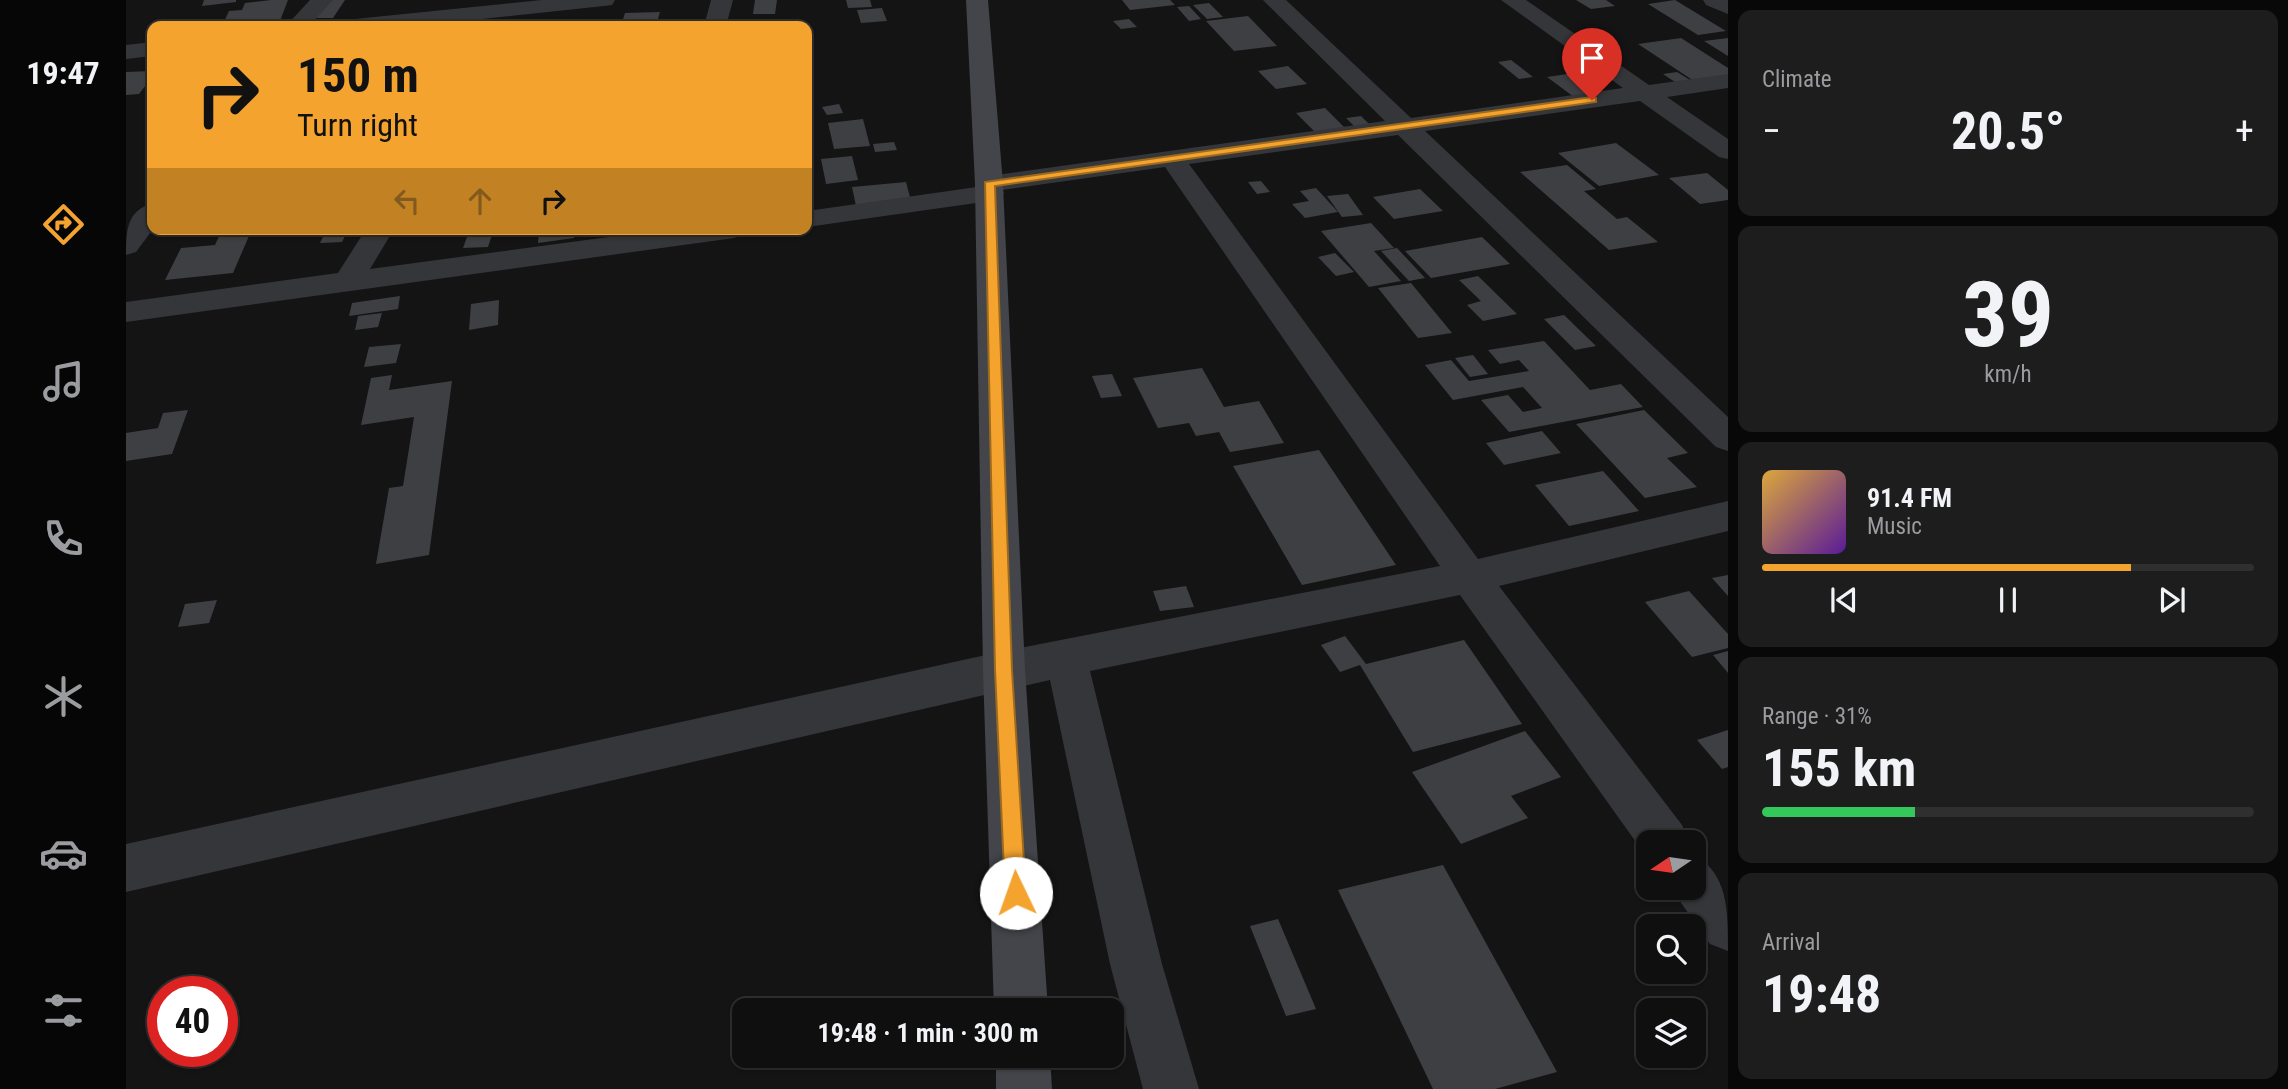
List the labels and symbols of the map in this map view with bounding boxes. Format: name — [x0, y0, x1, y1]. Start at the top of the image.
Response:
pin — [1562, 28, 1622, 100]
north arrow — [1636, 830, 1706, 900]
position arrow — [979, 856, 1053, 930]
speed limit sign: 40 — [147, 976, 238, 1067]

